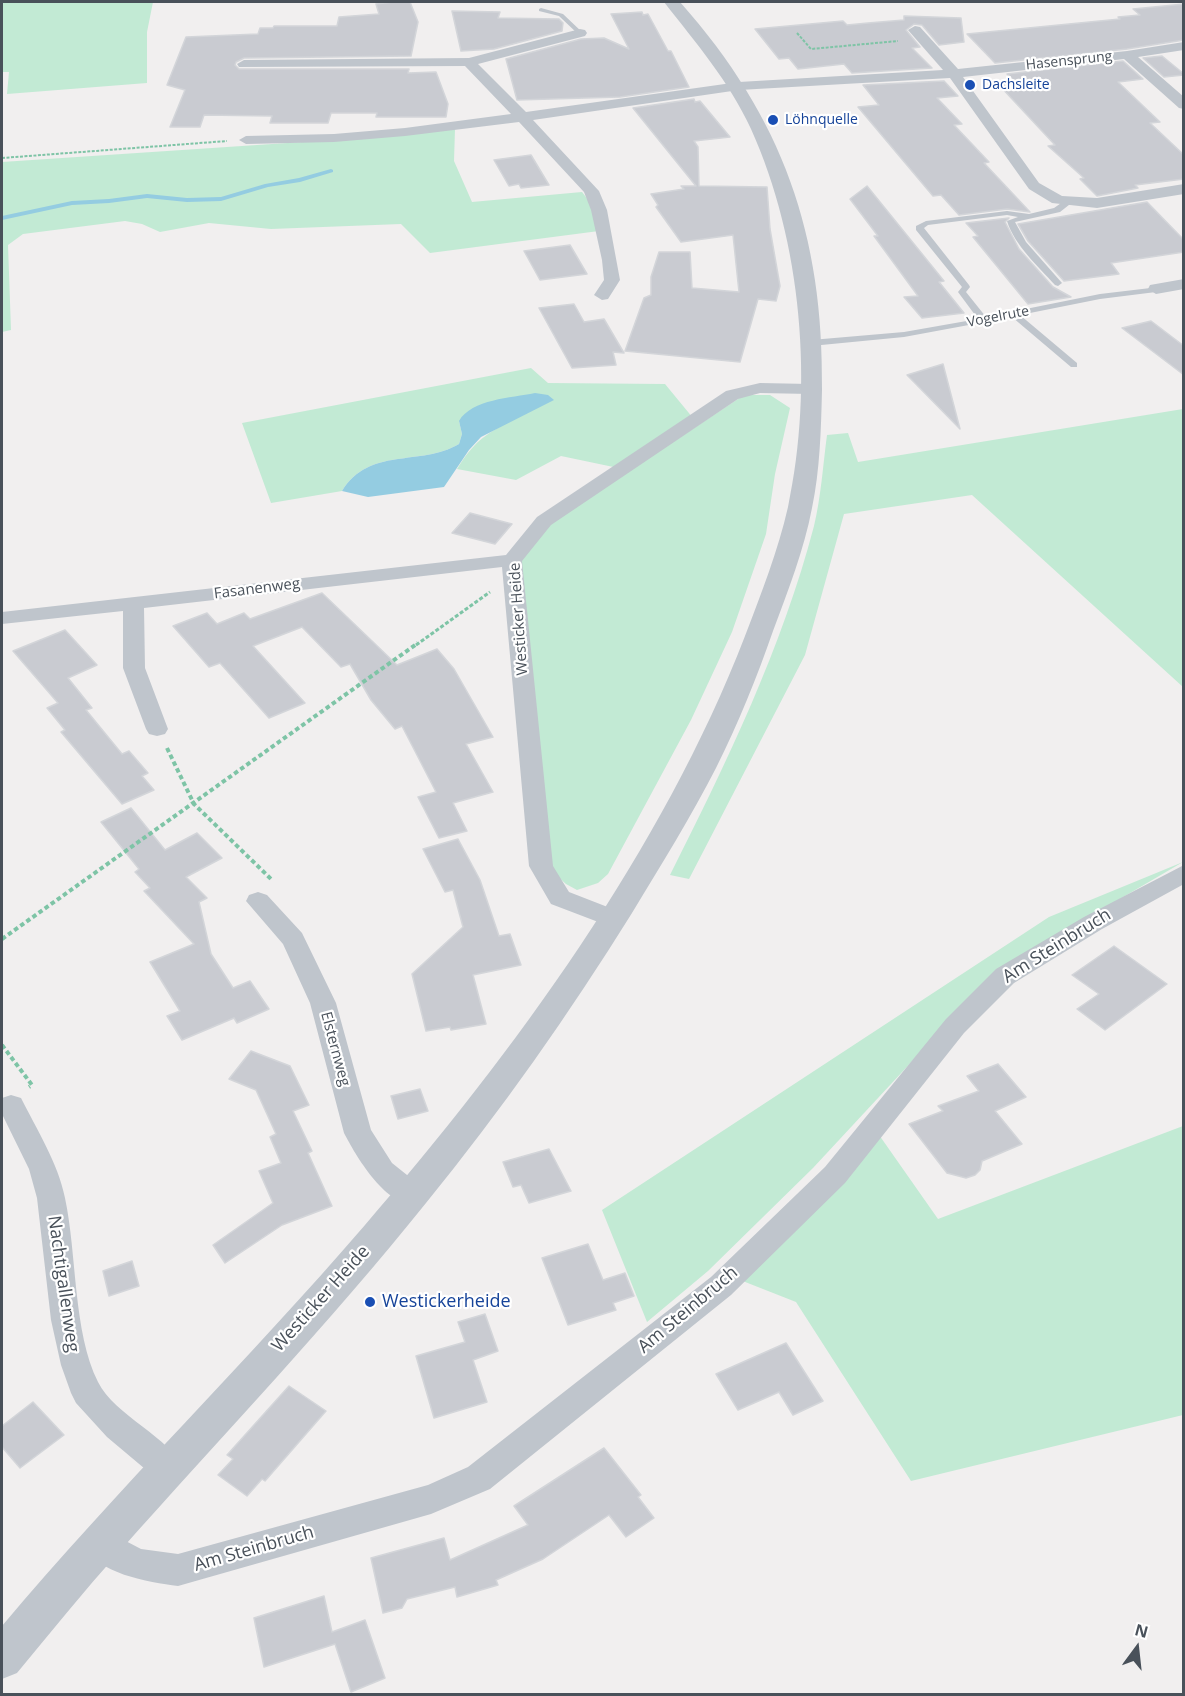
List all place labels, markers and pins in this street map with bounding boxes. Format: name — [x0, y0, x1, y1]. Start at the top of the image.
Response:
place label: Dachsleite — [982, 77, 1050, 93]
marker: Dachsleite — [963, 78, 977, 92]
place label: Löhnquelle — [785, 112, 858, 128]
marker: Löhnquelle — [766, 113, 780, 127]
place label: Westickerheide — [382, 1291, 511, 1313]
marker: Westickerheide — [363, 1295, 377, 1309]

